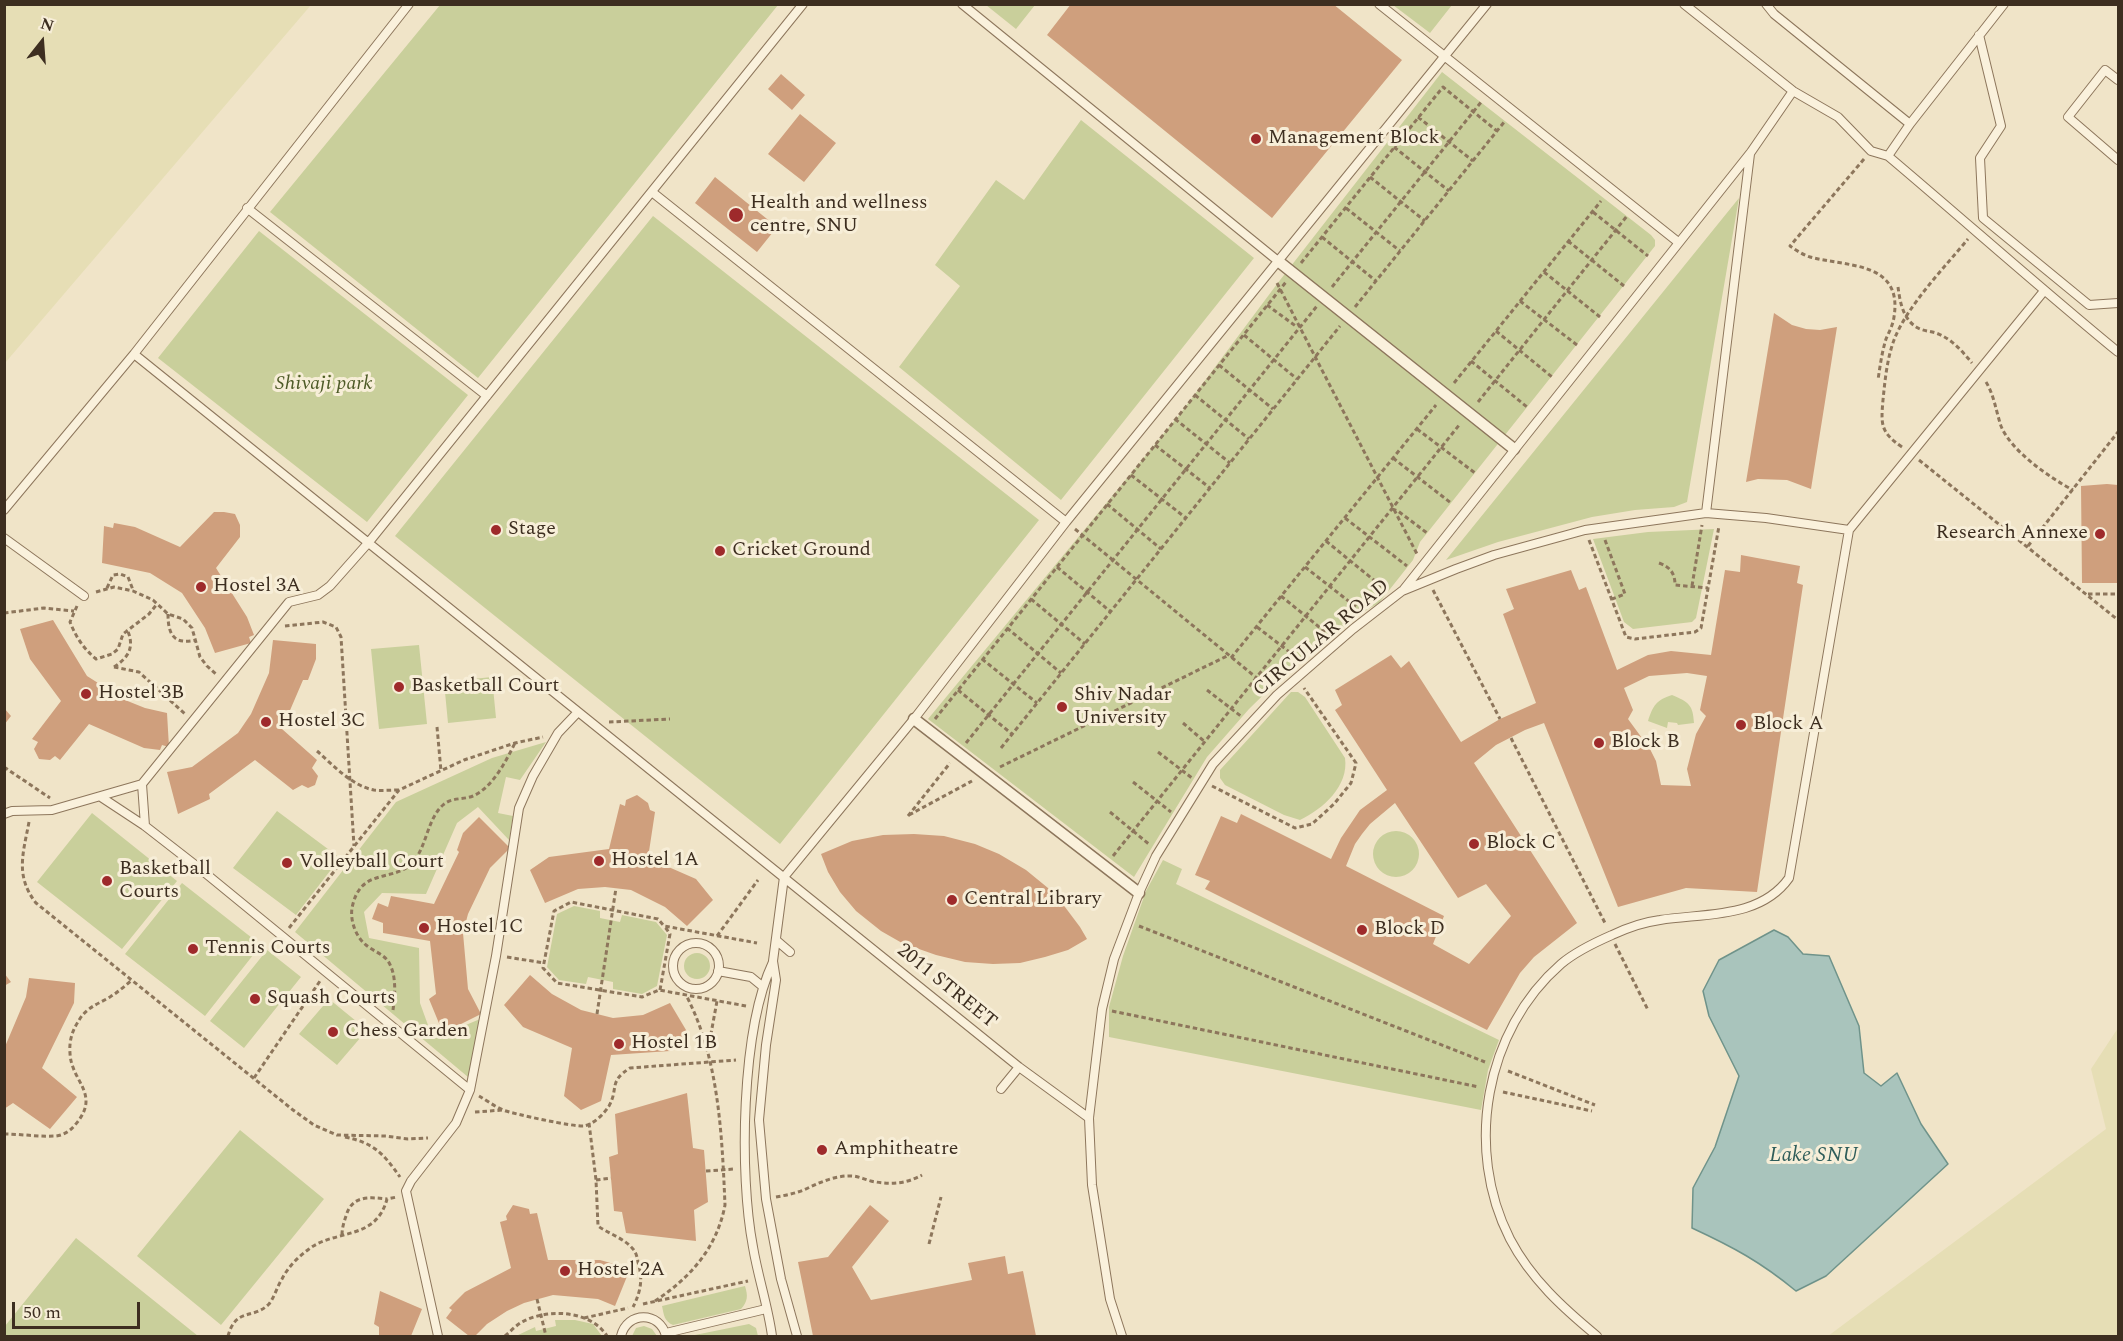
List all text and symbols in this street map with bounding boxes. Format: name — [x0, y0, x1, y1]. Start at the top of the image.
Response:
text: N — [38, 11, 57, 38]
north arrow — [12, 12, 72, 72]
place label: Management Block — [1268, 127, 1440, 151]
marker: Management Block — [1249, 132, 1263, 146]
place label: Health and wellness centre, SNU — [750, 192, 928, 239]
marker: Health and wellness centre, SNU — [727, 206, 745, 224]
park label: Shivaji park — [275, 373, 373, 397]
place label: Stage — [508, 518, 556, 542]
place label: Research Annexe — [1936, 522, 2088, 546]
marker: Stage — [489, 523, 503, 537]
marker: Research Annexe — [2093, 527, 2107, 541]
place label: Cricket Ground — [732, 539, 871, 563]
marker: Cricket Ground — [713, 544, 727, 558]
place label: Hostel 3A — [213, 575, 301, 599]
street label: CIRCULAR ROAD — [1249, 575, 1395, 703]
marker: Hostel 3A — [194, 580, 208, 594]
place label: Basketball Court — [411, 675, 559, 699]
marker: Basketball Court — [392, 680, 406, 694]
place label: Hostel 3B — [98, 682, 184, 706]
place label: Shiv Nadar University — [1074, 684, 1171, 731]
marker: Hostel 3B — [79, 687, 93, 701]
marker: Shiv Nadar University — [1055, 700, 1069, 714]
place label: Hostel 3C — [278, 710, 366, 734]
place label: Block A — [1753, 713, 1823, 737]
marker: Hostel 3C — [259, 715, 273, 729]
marker: Block A — [1734, 718, 1748, 732]
place label: Block B — [1611, 731, 1680, 755]
marker: Block B — [1592, 736, 1606, 750]
place label: Block C — [1486, 832, 1556, 856]
marker: Block C — [1467, 837, 1481, 851]
place label: Hostel 1A — [611, 849, 699, 873]
place label: Volleyball Court — [299, 851, 444, 875]
marker: Hostel 1A — [592, 854, 606, 868]
marker: Volleyball Court — [280, 856, 294, 870]
place label: Basketball Courts — [119, 858, 211, 905]
marker: Basketball Courts — [100, 874, 114, 888]
place label: Central Library — [964, 888, 1101, 912]
marker: Central Library — [945, 893, 959, 907]
place label: Hostel 1C — [436, 916, 524, 940]
place label: Block D — [1374, 918, 1445, 942]
marker: Hostel 1C — [417, 921, 431, 935]
marker: Block D — [1355, 923, 1369, 937]
place label: Tennis Courts — [205, 937, 330, 961]
street label: 2011 STREET — [891, 939, 1001, 1035]
marker: Tennis Courts — [186, 942, 200, 956]
place label: Squash Courts — [267, 987, 396, 1011]
marker: Squash Courts — [248, 992, 262, 1006]
place label: Chess Garden — [345, 1020, 468, 1044]
marker: Chess Garden — [326, 1025, 340, 1039]
place label: Hostel 1B — [631, 1032, 717, 1056]
marker: Hostel 1B — [612, 1037, 626, 1051]
place label: Amphitheatre — [834, 1138, 959, 1162]
marker: Amphitheatre — [815, 1143, 829, 1157]
water label: Lake SNU — [1769, 1144, 1859, 1170]
place label: Hostel 2A — [577, 1259, 665, 1283]
marker: Hostel 2A — [558, 1264, 572, 1278]
scale bar — [15, 1290, 142, 1328]
text: 50 m — [23, 1299, 61, 1326]

